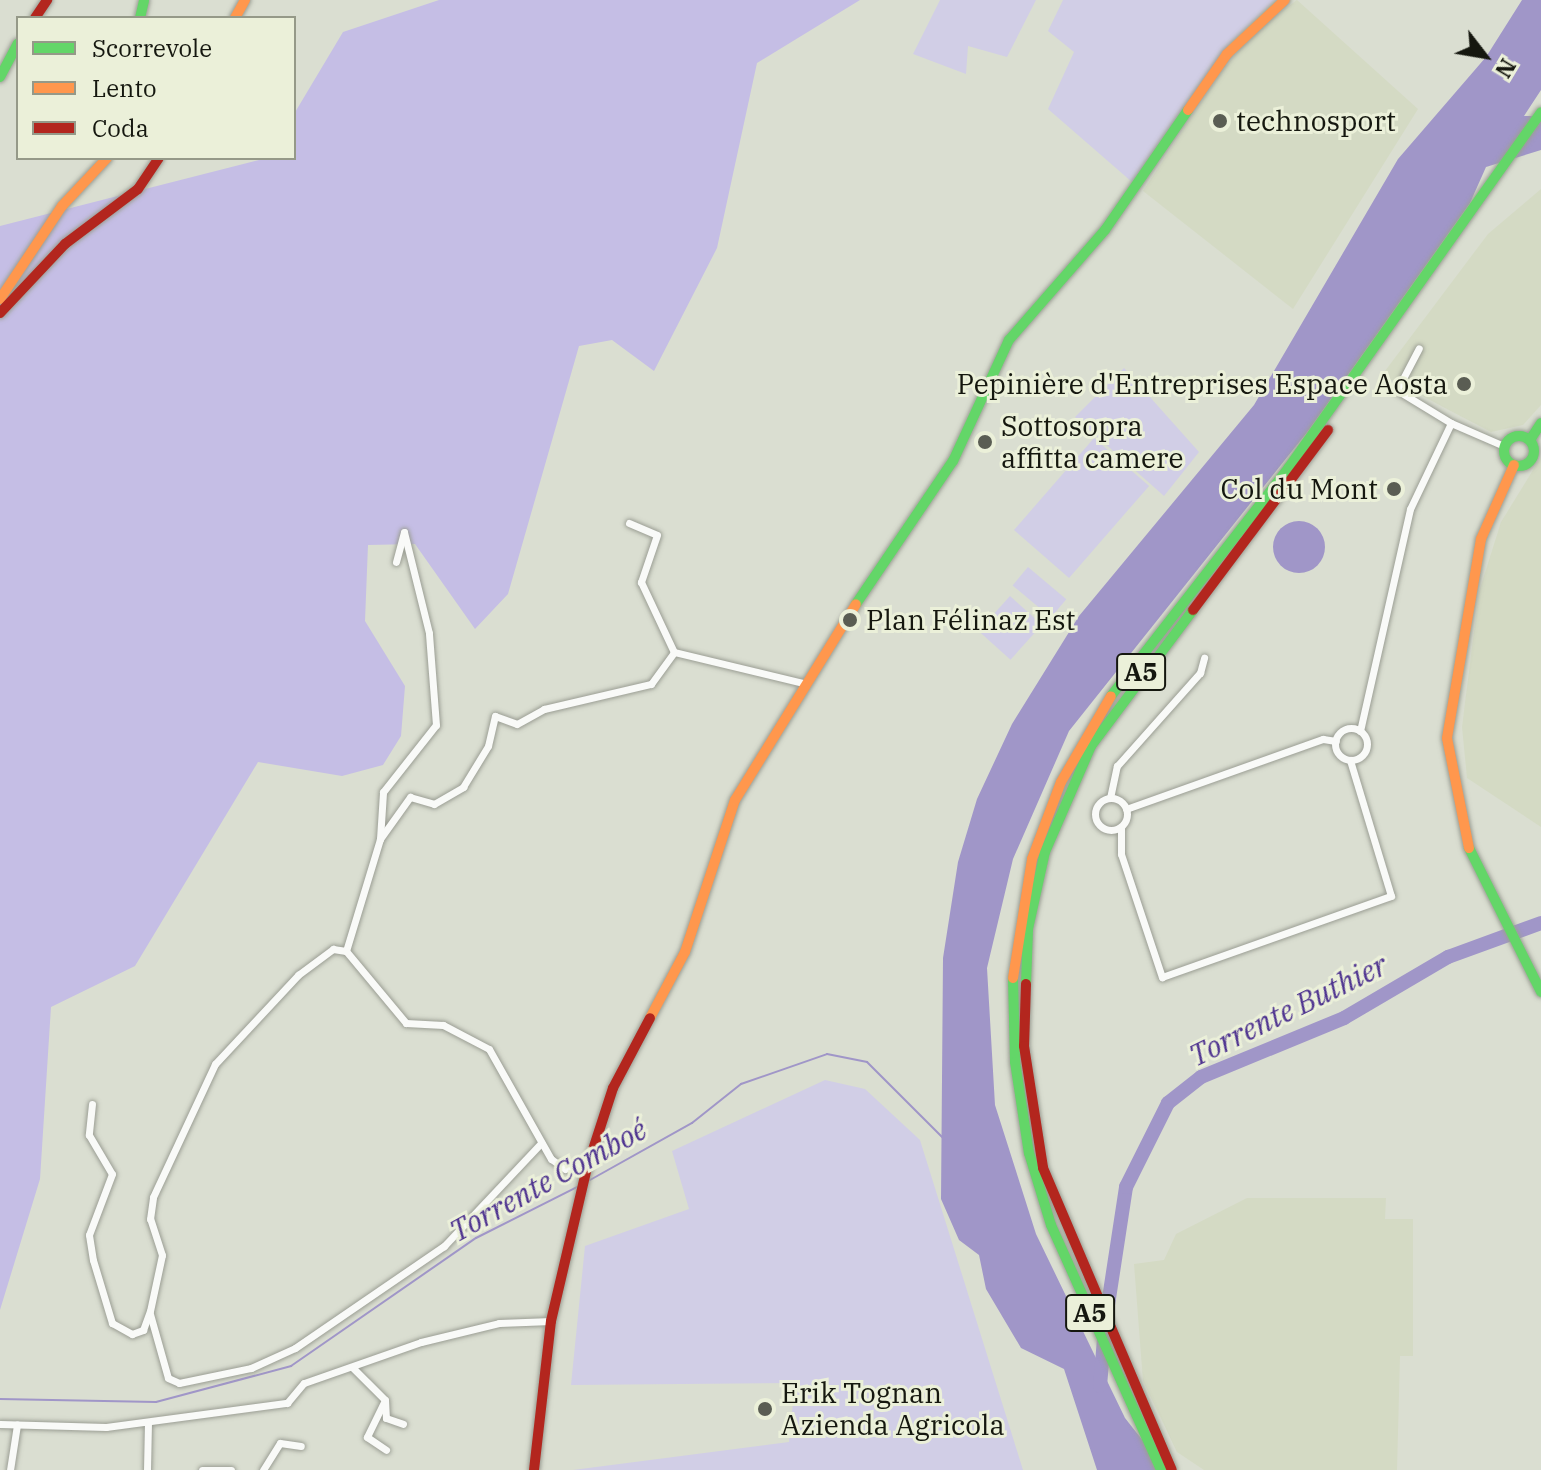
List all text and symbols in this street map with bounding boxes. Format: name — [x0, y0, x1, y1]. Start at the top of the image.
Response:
legend — [16, 16, 296, 160]
north arrow — [1445, 16, 1525, 96]
text: Scorrevole — [92, 32, 212, 64]
text: N — [1489, 54, 1523, 84]
text: Lento — [92, 72, 156, 104]
place label: technosport — [1236, 104, 1396, 138]
text: Coda — [92, 112, 149, 144]
marker: technosport — [1211, 112, 1229, 130]
place label: Pepinière d'Entreprises Espace Aosta — [957, 367, 1448, 401]
marker: Pepinière d'Entreprises Espace Aosta — [1455, 375, 1473, 393]
place label: Sottosopra affitta camere — [1001, 409, 1183, 475]
marker: Sottosopra affitta camere — [976, 433, 994, 451]
place label: Col du Mont — [1221, 472, 1378, 506]
marker: Col du Mont — [1385, 480, 1403, 498]
place label: Plan Félinaz Est — [866, 603, 1075, 637]
marker: Plan Félinaz Est — [841, 611, 859, 629]
road number: A5 — [1115, 650, 1167, 694]
water label: Torrente Buthier — [1183, 946, 1393, 1074]
water label: Torrente Comboé — [443, 1111, 653, 1249]
road number: A5 — [1064, 1291, 1116, 1335]
place label: Erik Tognan Azienda Agricola — [781, 1376, 1005, 1442]
marker: Erik Tognan Azienda Agricola — [756, 1400, 774, 1418]

